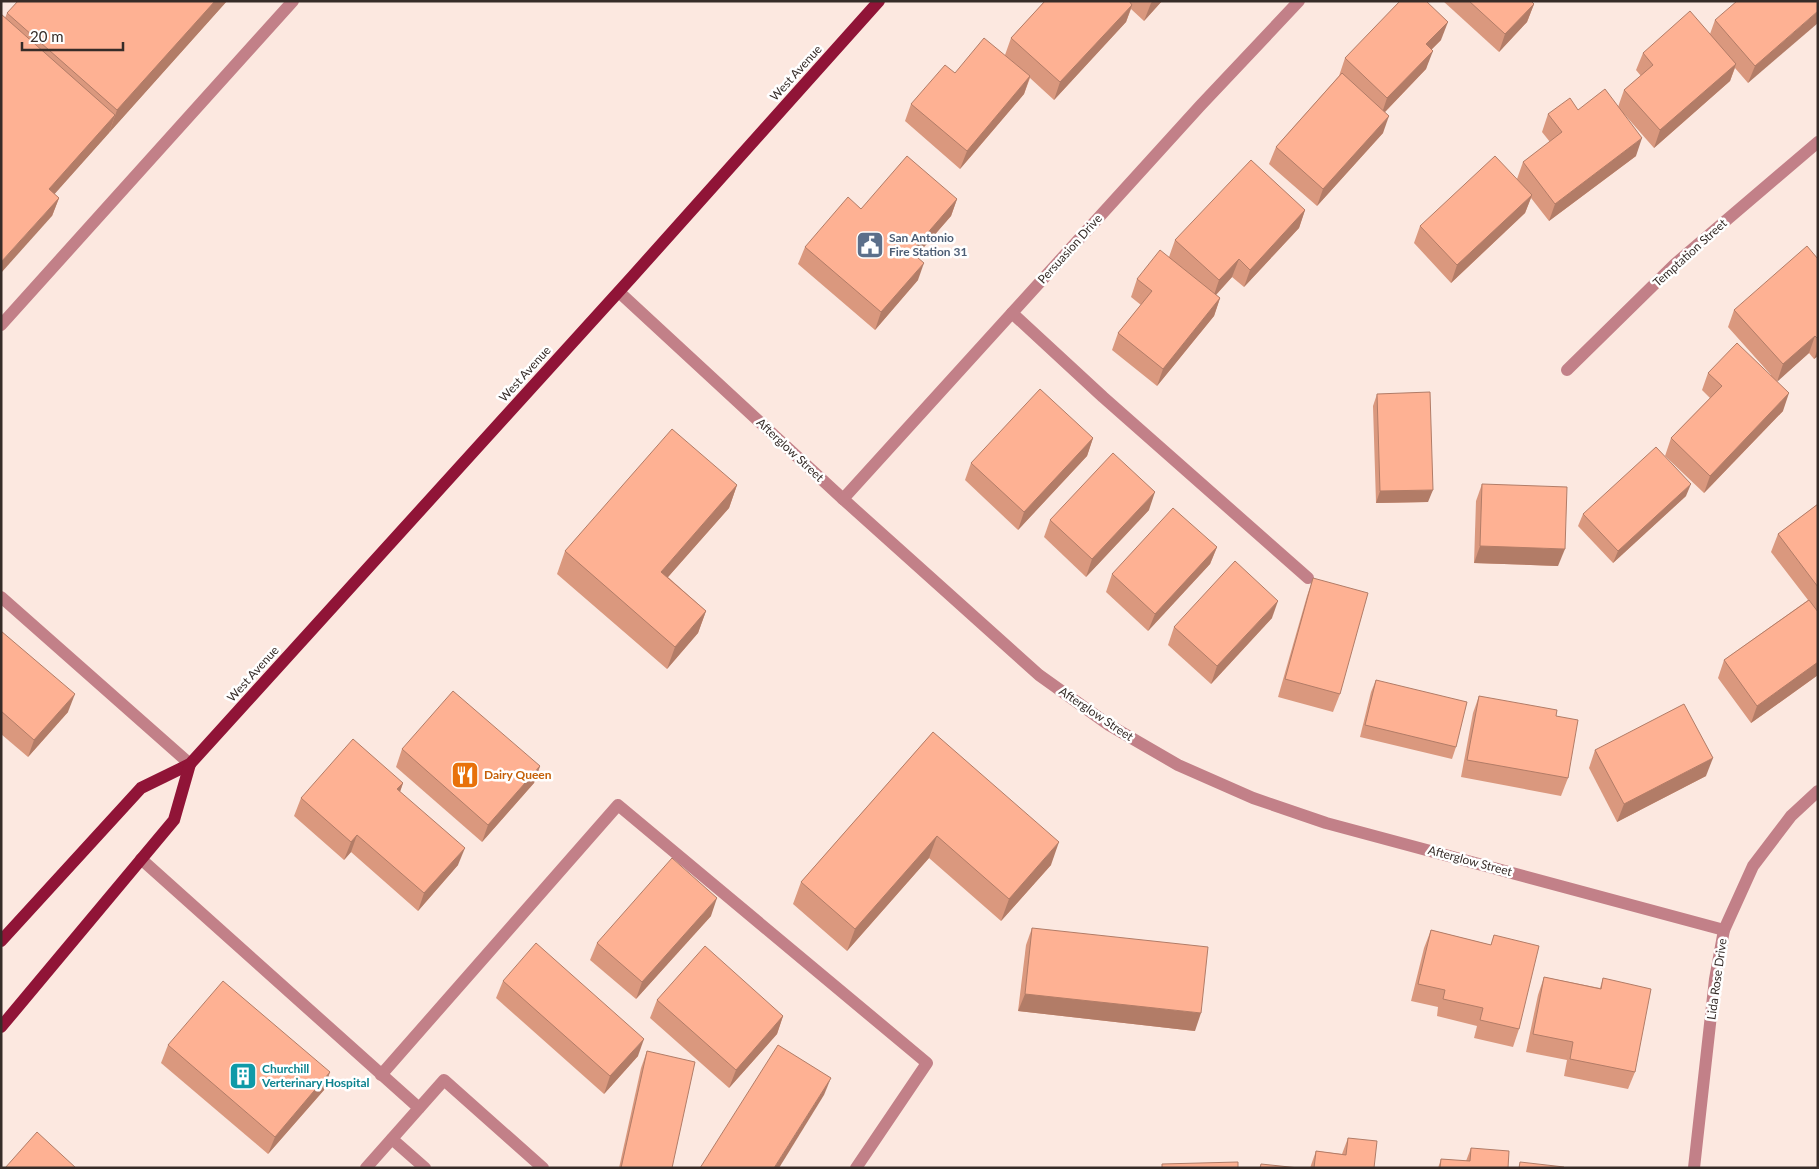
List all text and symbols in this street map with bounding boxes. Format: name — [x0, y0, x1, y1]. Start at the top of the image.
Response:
scale bar — [22, 20, 124, 52]
text: 20 m — [30, 27, 64, 45]
street label: West Avenue — [767, 42, 825, 104]
street label: Persuasion Drive — [1034, 211, 1105, 287]
street label: Temptation Street — [1650, 215, 1730, 290]
public building icon: San Antonio Fire Station 31 — [855, 230, 885, 260]
place label: San Antonio Fire Station 31 — [889, 230, 968, 259]
street label: West Avenue — [496, 343, 554, 405]
street label: Afterglow Street — [754, 415, 828, 485]
street label: West Avenue — [224, 643, 282, 705]
street label: Afterglow Street — [1056, 683, 1137, 744]
restaurant icon: Dairy Queen — [450, 760, 480, 790]
place label: Dairy Queen — [484, 767, 552, 782]
street label: Afterglow Street — [1427, 842, 1514, 879]
street label: Lida Rose Drive — [1703, 937, 1730, 1021]
building icon: Churchill Verterinary Hospital — [228, 1061, 258, 1091]
place label: Churchill Verterinary Hospital — [261, 1061, 370, 1090]

